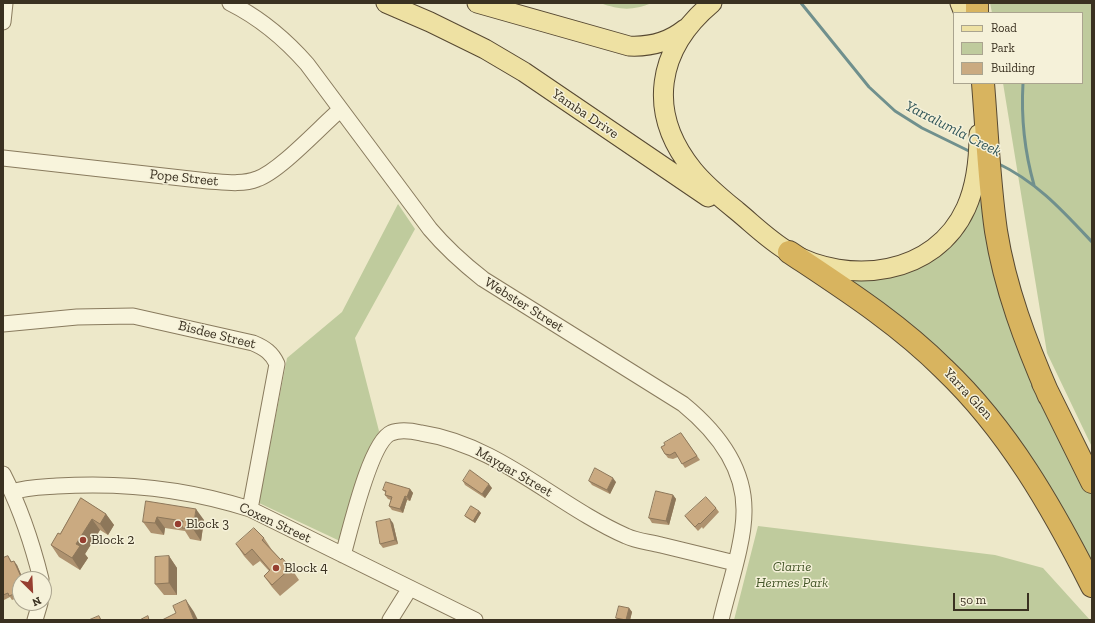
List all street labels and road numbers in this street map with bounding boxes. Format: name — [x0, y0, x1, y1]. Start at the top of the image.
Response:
street label: Yamba Drive — [548, 86, 622, 142]
street label: Pope Street — [149, 166, 219, 190]
street label: Webster Street — [481, 274, 567, 336]
street label: Bisdee Street — [176, 317, 258, 353]
street label: Yarra Glen — [940, 365, 996, 423]
street label: Maygar Street — [473, 443, 555, 501]
street label: Coxen Street — [236, 499, 314, 547]

